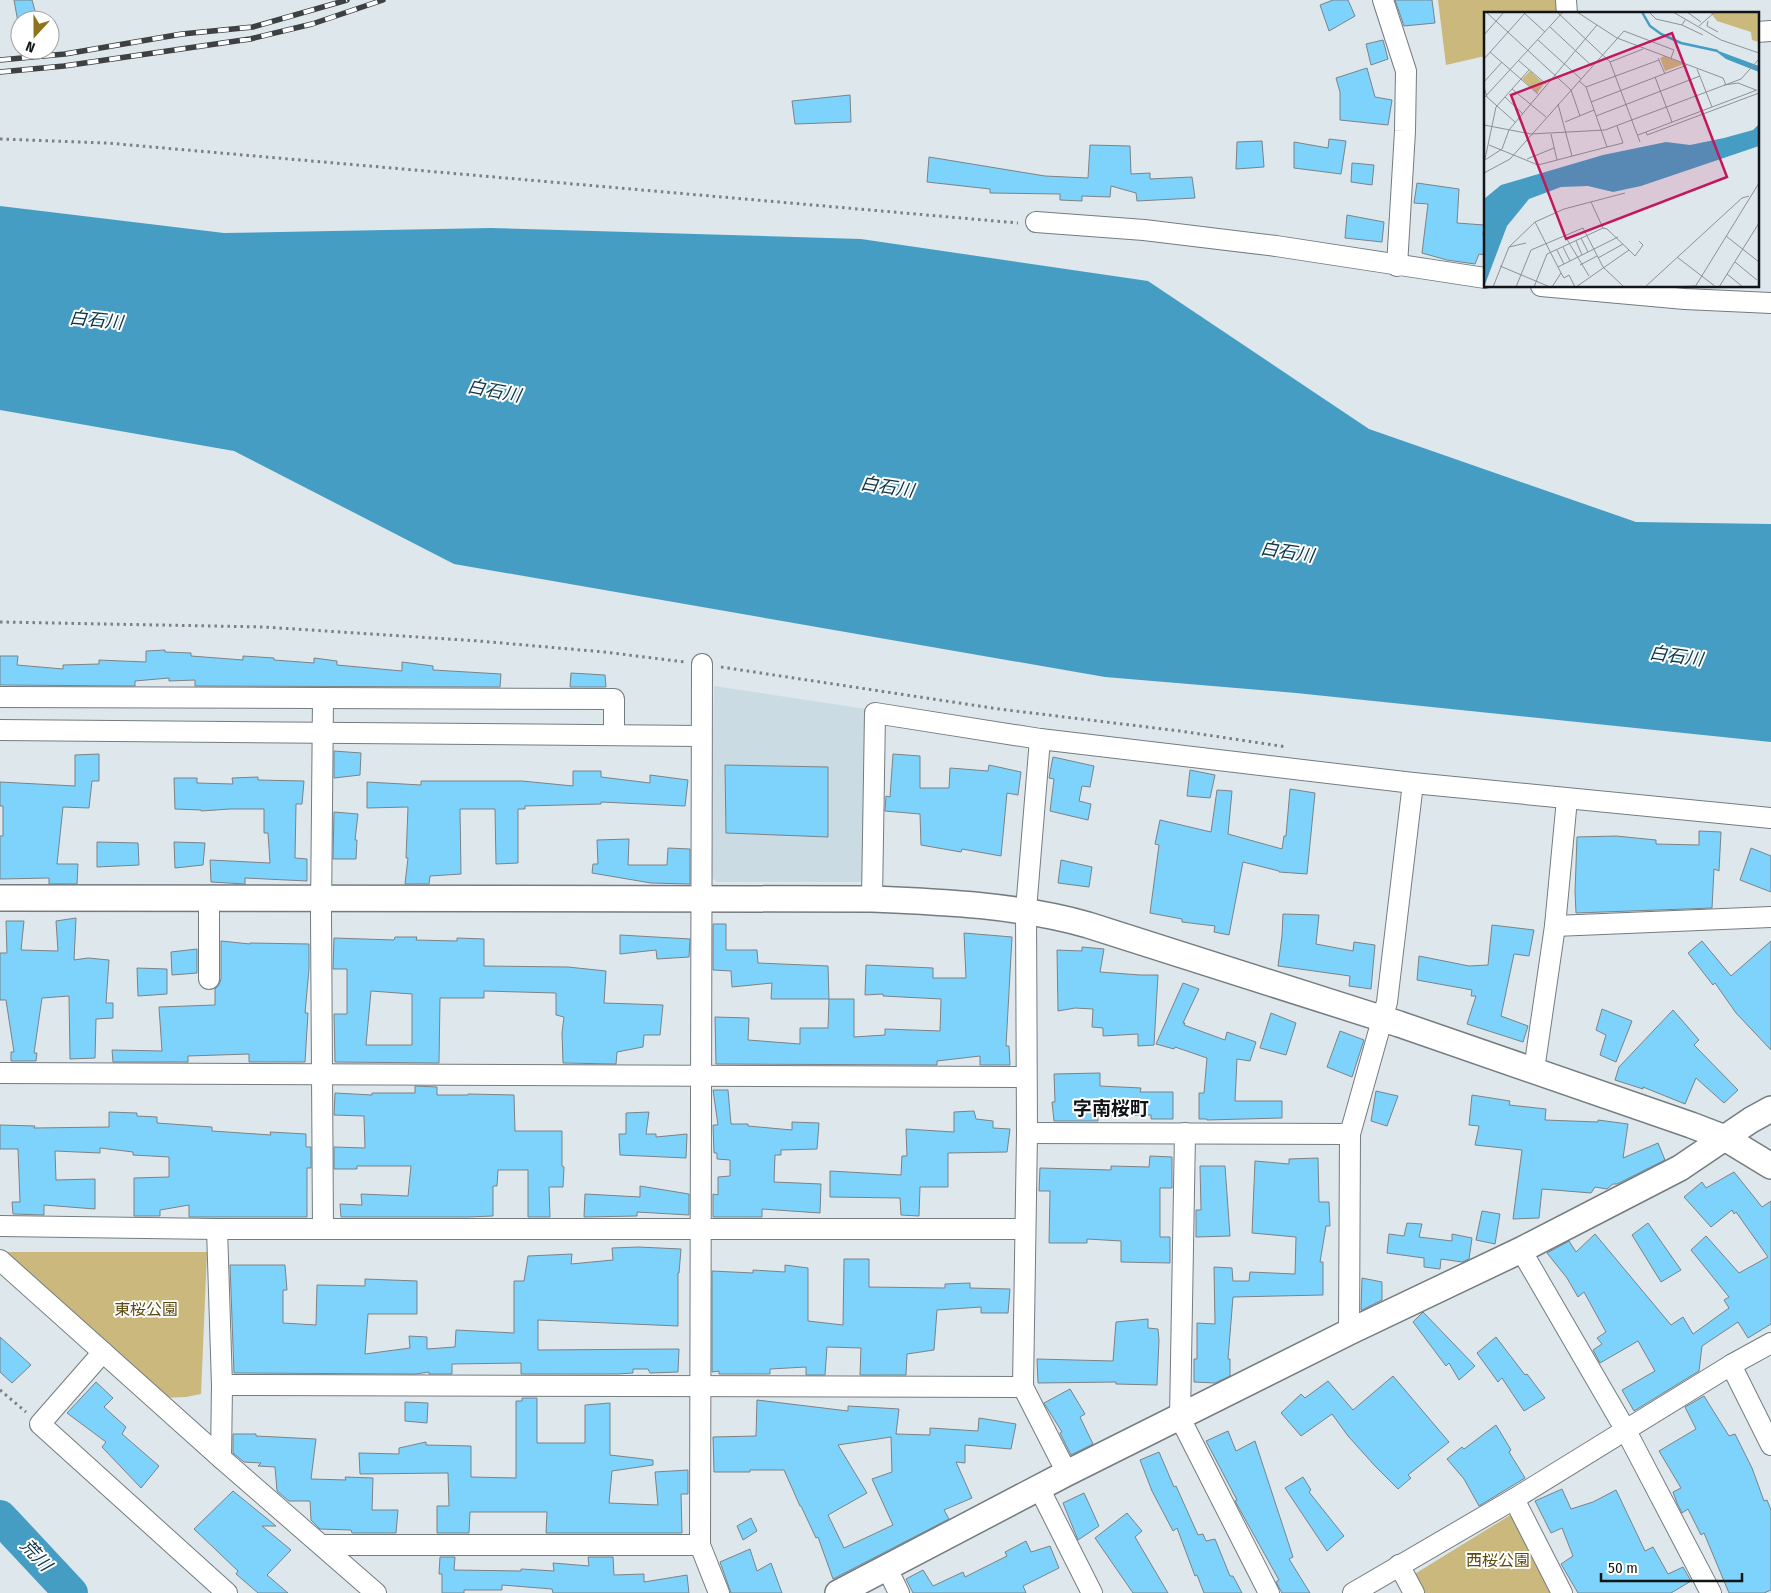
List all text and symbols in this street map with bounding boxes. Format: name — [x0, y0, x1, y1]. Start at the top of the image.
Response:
north arrow — [10, 10, 60, 60]
inset map — [1484, 12, 1758, 288]
text: N — [24, 37, 37, 56]
water label: 白石川 — [68, 306, 126, 334]
water label: 白石川 — [465, 375, 525, 407]
water label: 白石川 — [859, 472, 917, 502]
water label: 白石川 — [1259, 537, 1317, 567]
water label: 白石川 — [1648, 641, 1706, 671]
district label: 字南桜町 — [1073, 1097, 1149, 1120]
park label: 東桜公園 — [114, 1300, 178, 1319]
water label: 荒川 — [16, 1534, 58, 1577]
scale bar — [1601, 1550, 1742, 1582]
park label: 西桜公園 — [1466, 1551, 1530, 1570]
text: 50 m — [1608, 1559, 1638, 1577]

